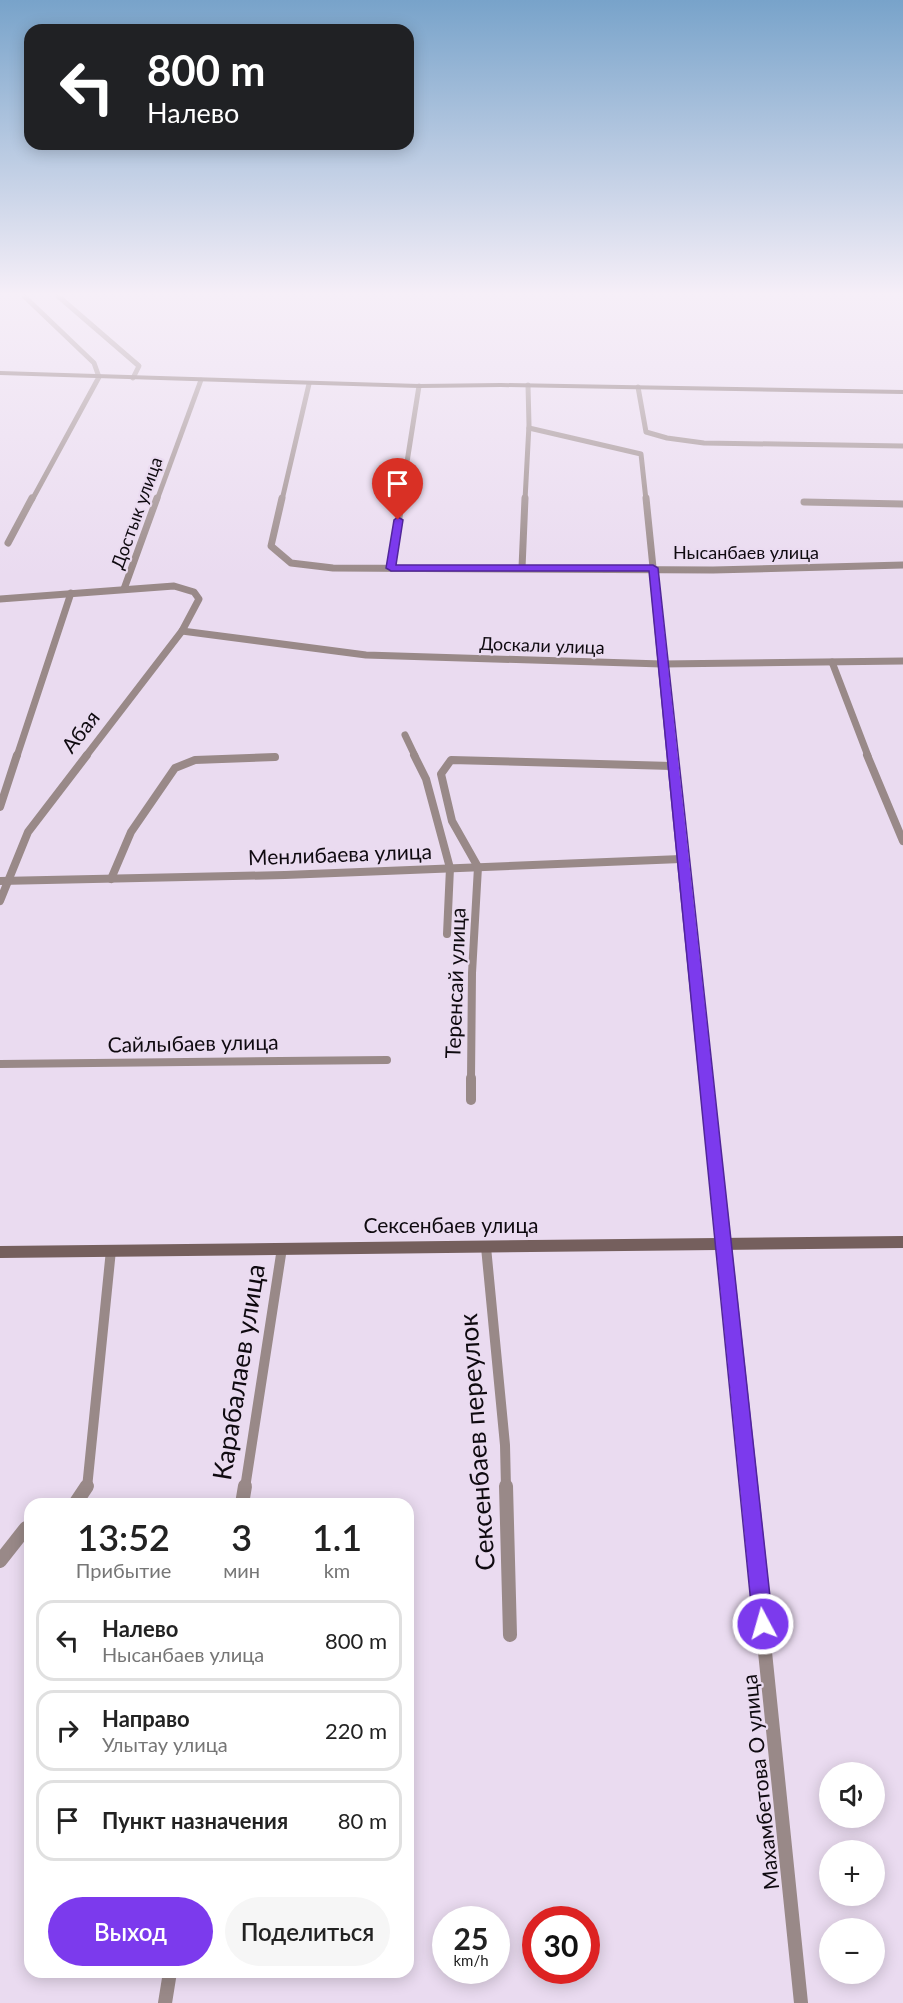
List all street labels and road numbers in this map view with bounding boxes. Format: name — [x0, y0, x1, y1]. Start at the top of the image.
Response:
street label: Достык улица — [106, 454, 167, 572]
street label: Нысанбаев улица — [673, 541, 819, 563]
street label: Доскали улица — [479, 632, 605, 658]
street label: Абая — [56, 705, 104, 757]
street label: Менлибаева улица — [248, 838, 432, 869]
street label: Теренсай улица — [439, 907, 470, 1059]
street label: Сайлыбаев улица — [107, 1029, 279, 1056]
street label: Сексенбаев улица — [363, 1212, 539, 1237]
street label: Карабалаев улица — [205, 1262, 271, 1482]
street label: Сексенбаев переулок — [451, 1312, 501, 1572]
street label: Махамбетова О улица — [736, 1673, 783, 1891]

